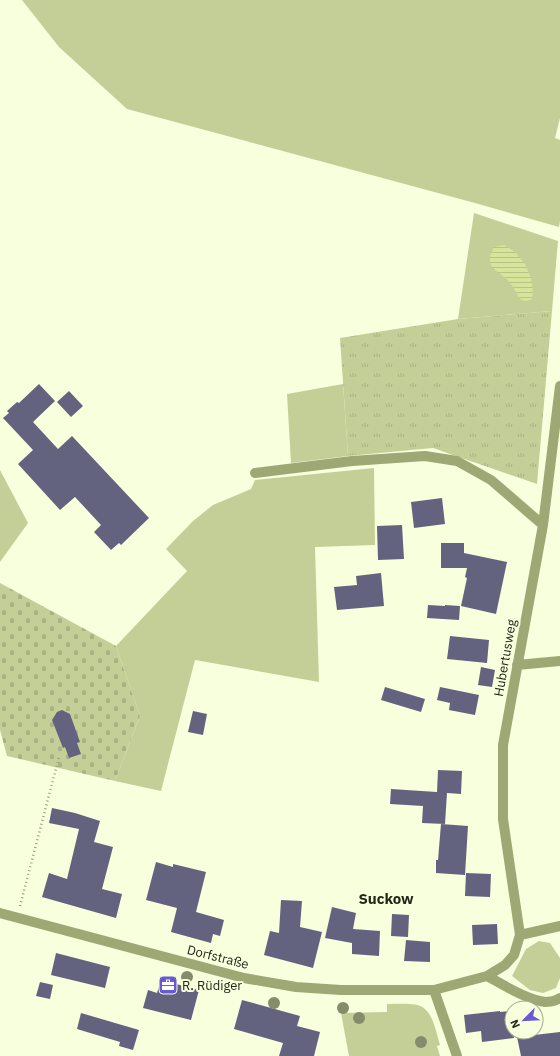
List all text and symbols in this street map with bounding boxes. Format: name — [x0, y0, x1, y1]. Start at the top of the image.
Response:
street label: Hubertusweg — [490, 618, 520, 698]
district label: Suckow — [358, 889, 414, 908]
street label: Dorfstraße — [185, 941, 251, 973]
office icon: R. Rüdiger — [157, 974, 179, 996]
place label: R. Rüdiger — [182, 977, 242, 994]
north arrow — [504, 1000, 544, 1040]
text: N — [507, 1018, 523, 1031]

